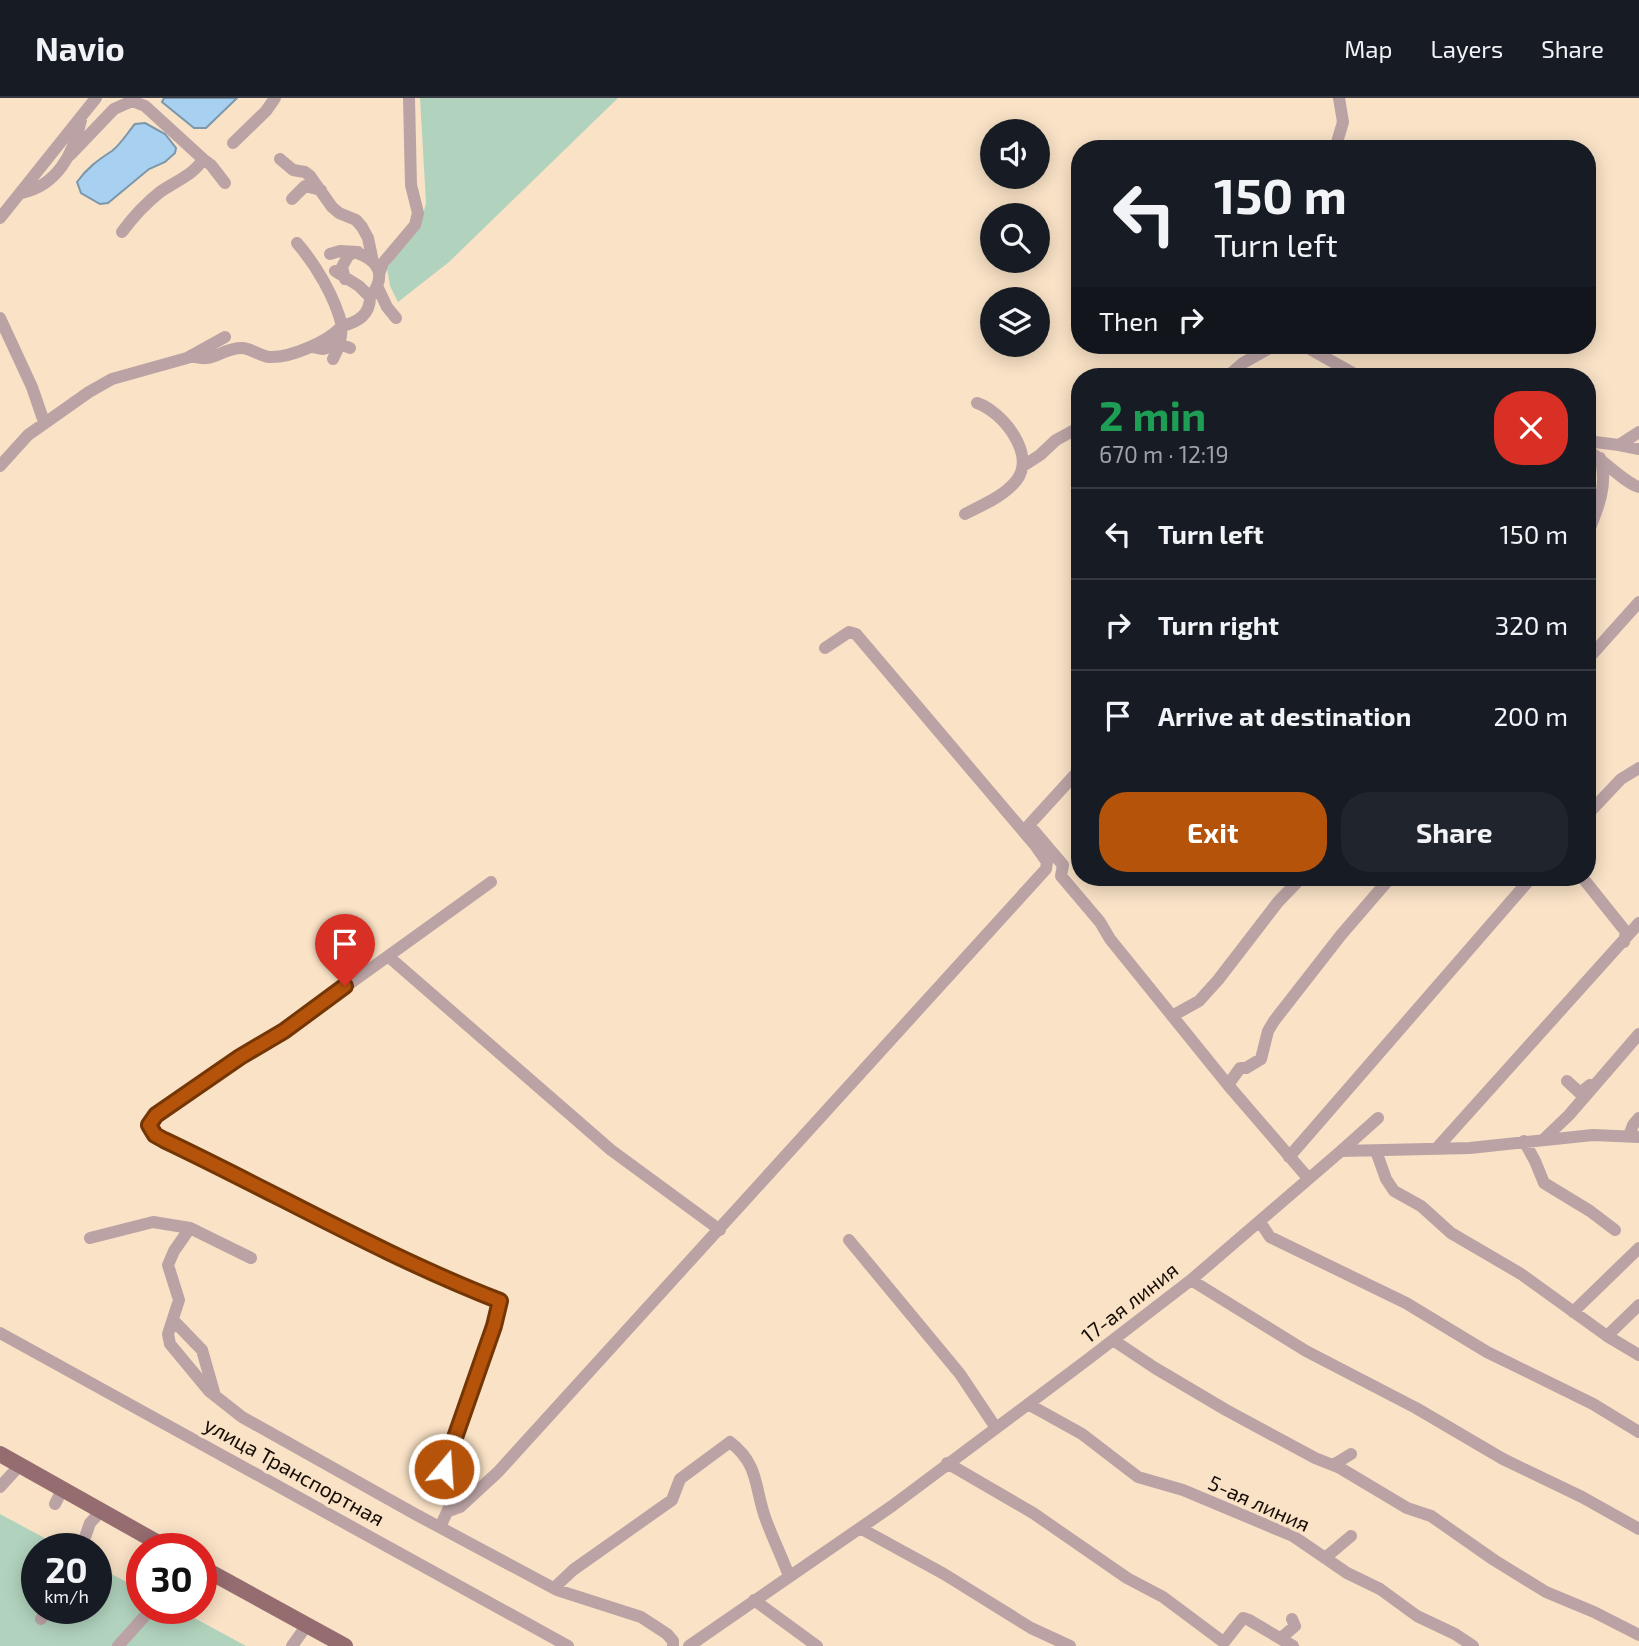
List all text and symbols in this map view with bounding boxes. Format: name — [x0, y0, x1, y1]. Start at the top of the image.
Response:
text: Navio — [35, 28, 125, 68]
text: Map — [1344, 34, 1392, 63]
text: Layers — [1430, 34, 1503, 63]
text: Share — [1541, 34, 1604, 63]
map controls — [980, 119, 1050, 357]
button: sound — [980, 119, 1050, 189]
text: 150 m — [1214, 165, 1347, 224]
icon: left — [1099, 168, 1190, 259]
button: search — [980, 203, 1050, 273]
text: Turn left — [1214, 225, 1338, 263]
button: layers — [980, 287, 1050, 357]
icon: right — [1172, 301, 1210, 339]
text: Then — [1099, 305, 1158, 336]
text: 2 min — [1099, 389, 1206, 439]
button: close — [1494, 391, 1568, 465]
text: 670 m · 12:19 — [1099, 440, 1229, 468]
icon: left — [1099, 515, 1137, 553]
text: Turn left — [1158, 518, 1264, 549]
text: 150 m — [1499, 518, 1568, 549]
icon: right — [1099, 606, 1137, 644]
text: Turn right — [1158, 609, 1279, 640]
text: 320 m — [1495, 609, 1568, 640]
icon: arrive — [1099, 697, 1137, 735]
text: Arrive at destination — [1158, 700, 1411, 731]
text: 200 m — [1493, 700, 1568, 731]
button: Exit — [1099, 792, 1327, 872]
button: Share — [1341, 792, 1568, 872]
pin — [315, 914, 375, 986]
icon: arrive — [326, 925, 364, 963]
street label: 17-ая линия — [1076, 1256, 1182, 1347]
street label: улица Транспортная — [200, 1411, 389, 1531]
position arrow — [407, 1432, 481, 1506]
street label: 5-ая линия — [1205, 1469, 1314, 1536]
speed limit sign: 30 — [126, 1533, 217, 1624]
text: 20 — [45, 1548, 88, 1590]
text: km/h — [44, 1585, 89, 1607]

